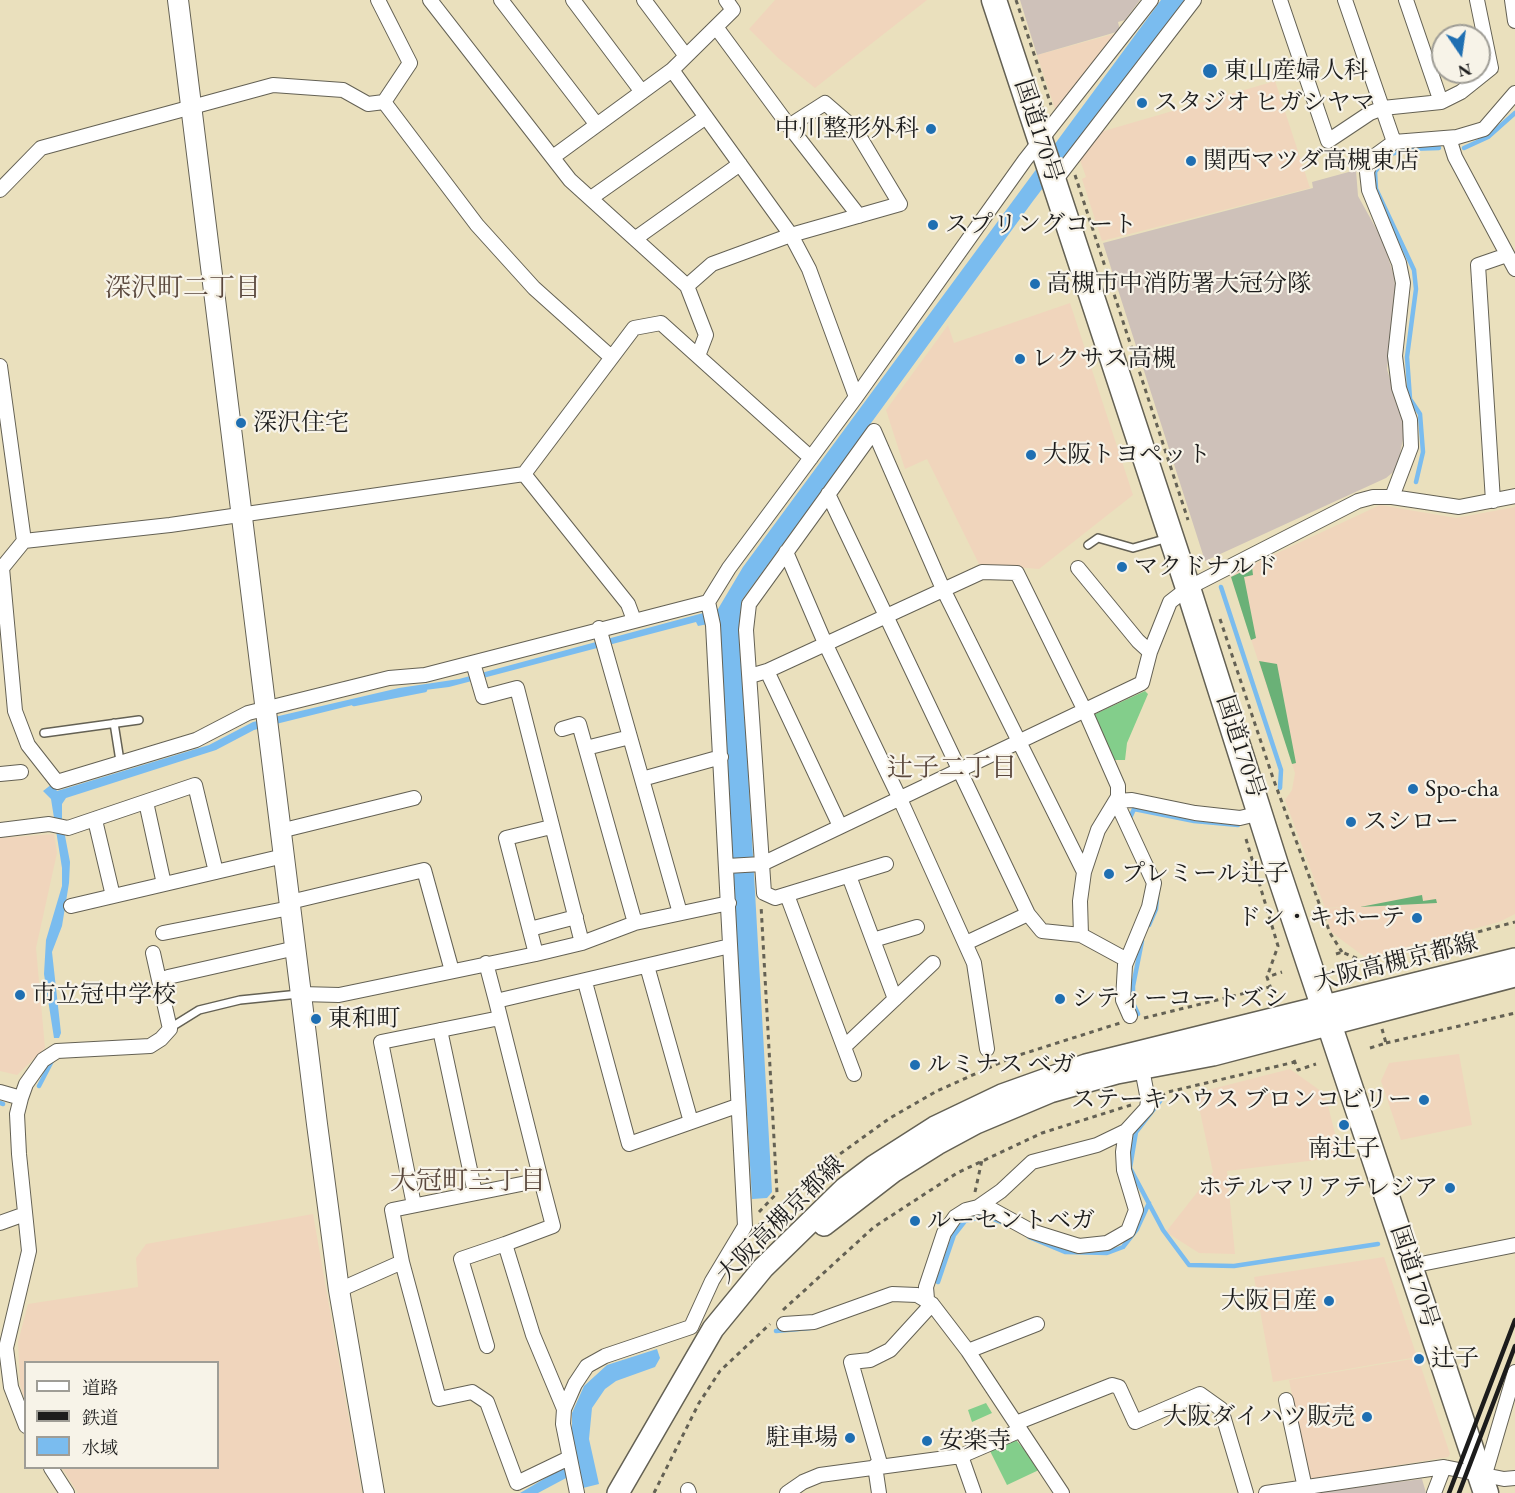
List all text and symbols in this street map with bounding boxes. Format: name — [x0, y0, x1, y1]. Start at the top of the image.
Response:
north arrow — [1431, 24, 1491, 84]
place label: 東山産婦人科 — [1224, 57, 1368, 85]
text: N — [1456, 58, 1473, 82]
marker: 東山産婦人科 — [1201, 62, 1219, 80]
street label: 国道170号 — [1008, 76, 1068, 186]
place label: スタジオ ヒガシヤマ — [1154, 89, 1375, 117]
marker: スタジオ ヒガシヤマ — [1135, 96, 1149, 110]
place label: 中川整形外科 — [775, 115, 919, 143]
marker: 中川整形外科 — [924, 122, 938, 136]
place label: 関西マツダ高槻東店 — [1203, 147, 1419, 175]
marker: 関西マツダ高槻東店 — [1184, 154, 1198, 168]
place label: スプリングコート — [945, 211, 1137, 239]
marker: スプリングコート — [926, 218, 940, 232]
place label: 高槻市中消防署大冠分隊 — [1047, 270, 1311, 298]
district label: 深沢町二丁目 — [105, 273, 261, 305]
marker: 高槻市中消防署大冠分隊 — [1028, 277, 1042, 291]
place label: レクサス高槻 — [1032, 345, 1176, 373]
marker: レクサス高槻 — [1013, 352, 1027, 366]
place label: 深沢住宅 — [253, 409, 349, 437]
marker: 深沢住宅 — [234, 416, 248, 430]
place label: 大阪トヨペット — [1043, 441, 1211, 469]
marker: 大阪トヨペット — [1024, 448, 1038, 462]
place label: マクドナルド — [1134, 553, 1278, 581]
marker: マクドナルド — [1115, 560, 1129, 574]
street label: 国道170号 — [1210, 692, 1270, 802]
district label: 辻子二丁目 — [887, 753, 1017, 785]
place label: Spo-cha — [1425, 775, 1499, 803]
marker: Spo-cha — [1406, 782, 1420, 796]
place label: スシロー — [1363, 808, 1459, 836]
marker: スシロー — [1344, 815, 1358, 829]
place label: プレミール辻子 — [1121, 860, 1289, 888]
marker: プレミール辻子 — [1102, 867, 1116, 881]
place label: ドン・キホーテ — [1237, 904, 1405, 932]
marker: ドン・キホーテ — [1410, 911, 1424, 925]
street label: 大阪高槻京都線 — [1311, 929, 1481, 997]
place label: 市立冠中学校 — [32, 981, 176, 1009]
place label: シティーコートズシ — [1072, 985, 1288, 1013]
marker: 市立冠中学校 — [13, 988, 27, 1002]
marker: シティーコートズシ — [1053, 992, 1067, 1006]
place label: 東和町 — [328, 1005, 400, 1033]
marker: 東和町 — [309, 1012, 323, 1026]
place label: ルミナス ベガ — [927, 1051, 1076, 1079]
marker: ルミナス ベガ — [908, 1058, 922, 1072]
place label: ステーキハウス ブロンコビリー — [1071, 1086, 1412, 1114]
marker: ステーキハウス ブロンコビリー — [1417, 1093, 1431, 1107]
marker: 南辻子 — [1337, 1118, 1351, 1132]
place label: 南辻子 — [1308, 1135, 1380, 1163]
street label: 大阪高槻京都線 — [711, 1150, 851, 1290]
district label: 大冠町三丁目 — [390, 1166, 546, 1198]
place label: ホテルマリアテレジア — [1198, 1174, 1438, 1202]
marker: ホテルマリアテレジア — [1443, 1181, 1457, 1195]
place label: ルーセントベガ — [927, 1207, 1095, 1235]
marker: ルーセントベガ — [908, 1214, 922, 1228]
street label: 国道170号 — [1384, 1222, 1444, 1332]
place label: 大阪日産 — [1221, 1287, 1317, 1315]
marker: 大阪日産 — [1322, 1294, 1336, 1308]
place label: 辻子 — [1431, 1345, 1479, 1373]
marker: 辻子 — [1412, 1352, 1426, 1366]
legend — [24, 1361, 219, 1469]
text: 道路 — [82, 1376, 118, 1399]
place label: 大阪ダイハツ販売 — [1163, 1403, 1355, 1431]
text: 鉄道 — [82, 1406, 118, 1429]
marker: 大阪ダイハツ販売 — [1360, 1410, 1374, 1424]
place label: 駐車場 — [766, 1424, 838, 1452]
place label: 安楽寺 — [939, 1427, 1011, 1455]
marker: 駐車場 — [843, 1431, 857, 1445]
marker: 安楽寺 — [920, 1434, 934, 1448]
text: 水域 — [82, 1436, 118, 1459]

